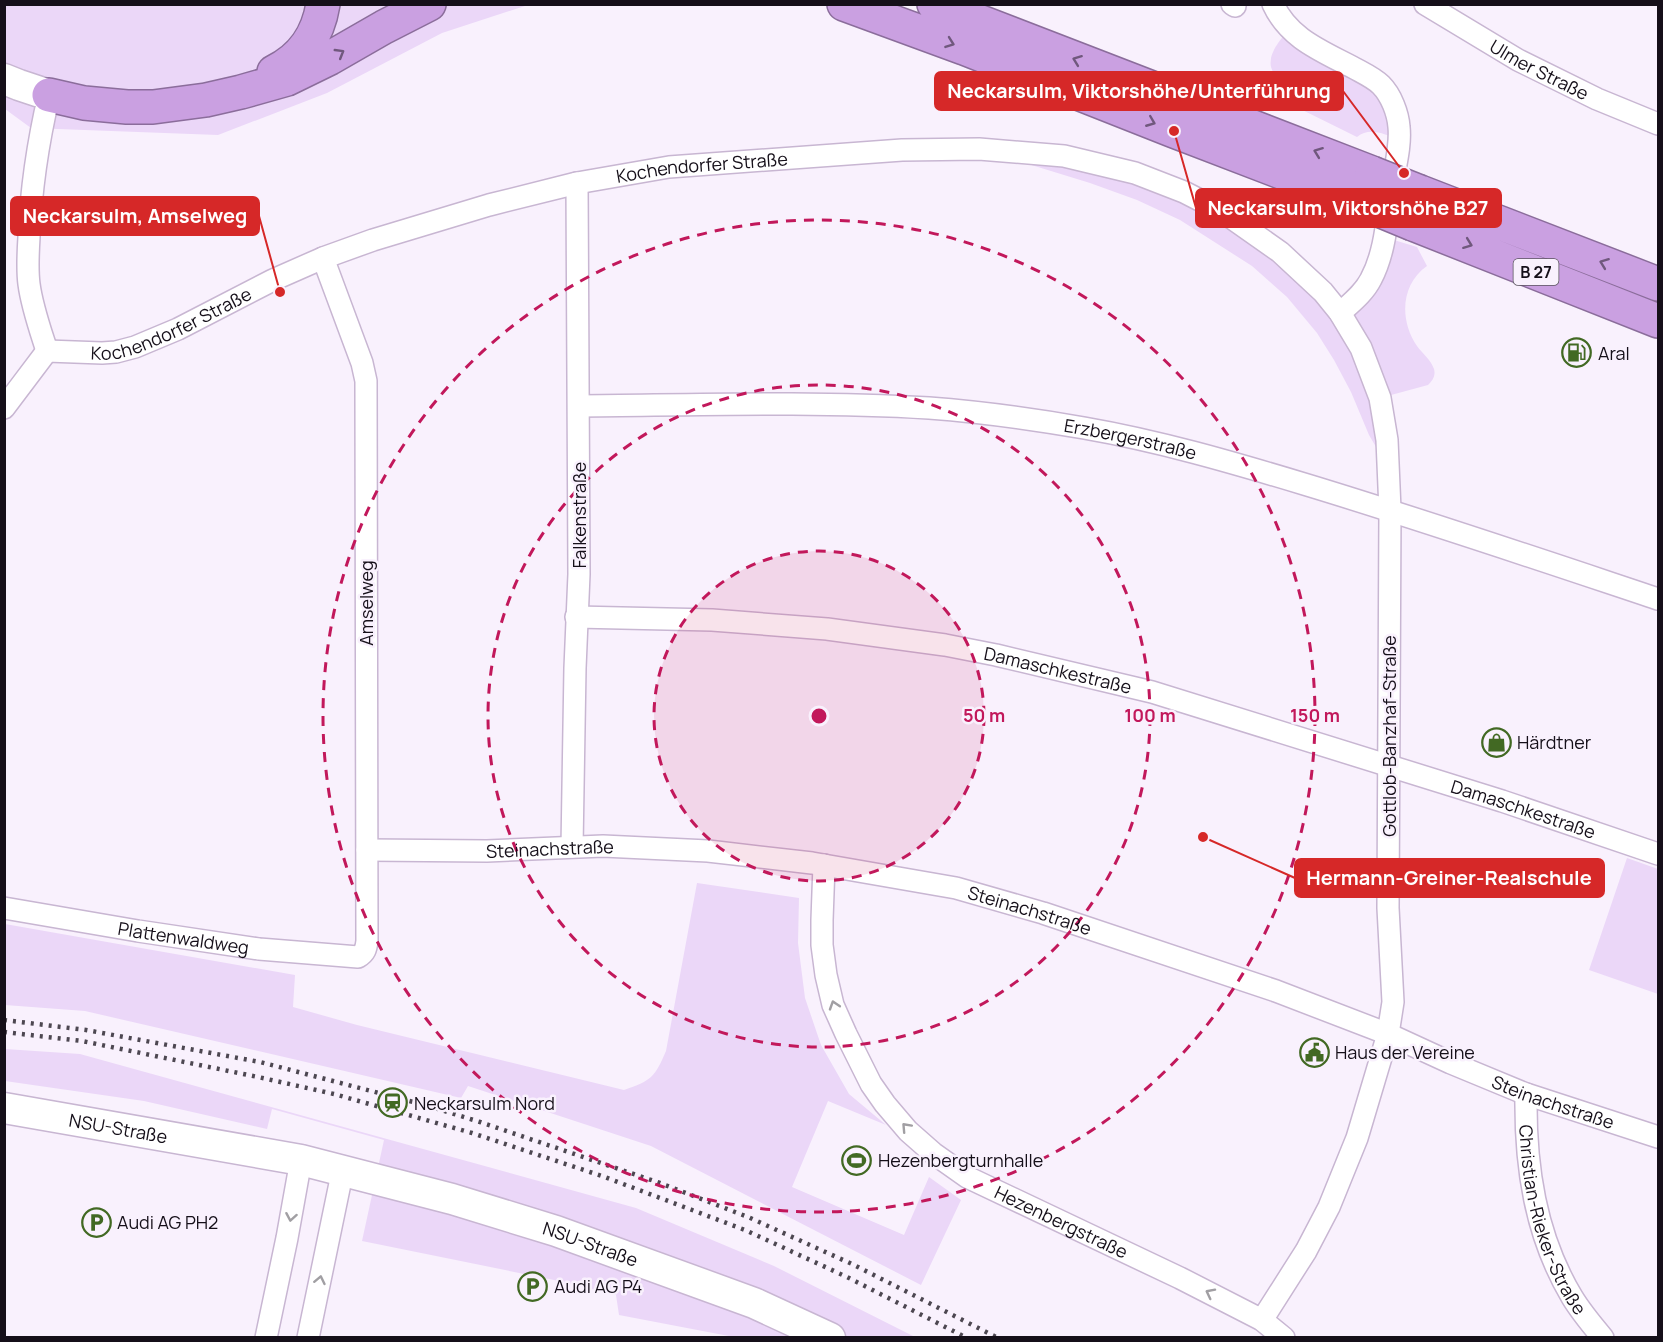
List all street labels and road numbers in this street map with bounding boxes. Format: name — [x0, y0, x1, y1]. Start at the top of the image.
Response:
street label: Ulmer Straße — [1485, 34, 1593, 105]
street label: Kochendorfer Straße — [614, 146, 789, 188]
road number: B 27 — [1514, 259, 1558, 285]
street label: Kochendorfer Straße — [90, 281, 255, 365]
street label: Erzbergerstraße — [1062, 413, 1199, 465]
street label: Falkenstraße — [567, 462, 591, 568]
street label: Amselweg — [354, 560, 378, 646]
street label: Gottlob-Banzhaf-Straße — [1377, 635, 1401, 837]
street label: Damaschkestraße — [982, 641, 1134, 699]
street label: Damaschkestraße — [1448, 774, 1599, 844]
street label: Steinachstraße — [485, 834, 615, 863]
street label: Steinachstraße — [965, 880, 1095, 940]
street label: Plattenwaldweg — [116, 916, 251, 959]
street label: Steinachstraße — [1488, 1069, 1617, 1134]
street label: NSU-Straße — [67, 1108, 169, 1148]
street label: Christian-Rieker-Straße — [1514, 1124, 1592, 1319]
street label: Hezenbergstraße — [991, 1180, 1132, 1264]
street label: NSU-Straße — [540, 1216, 641, 1272]

